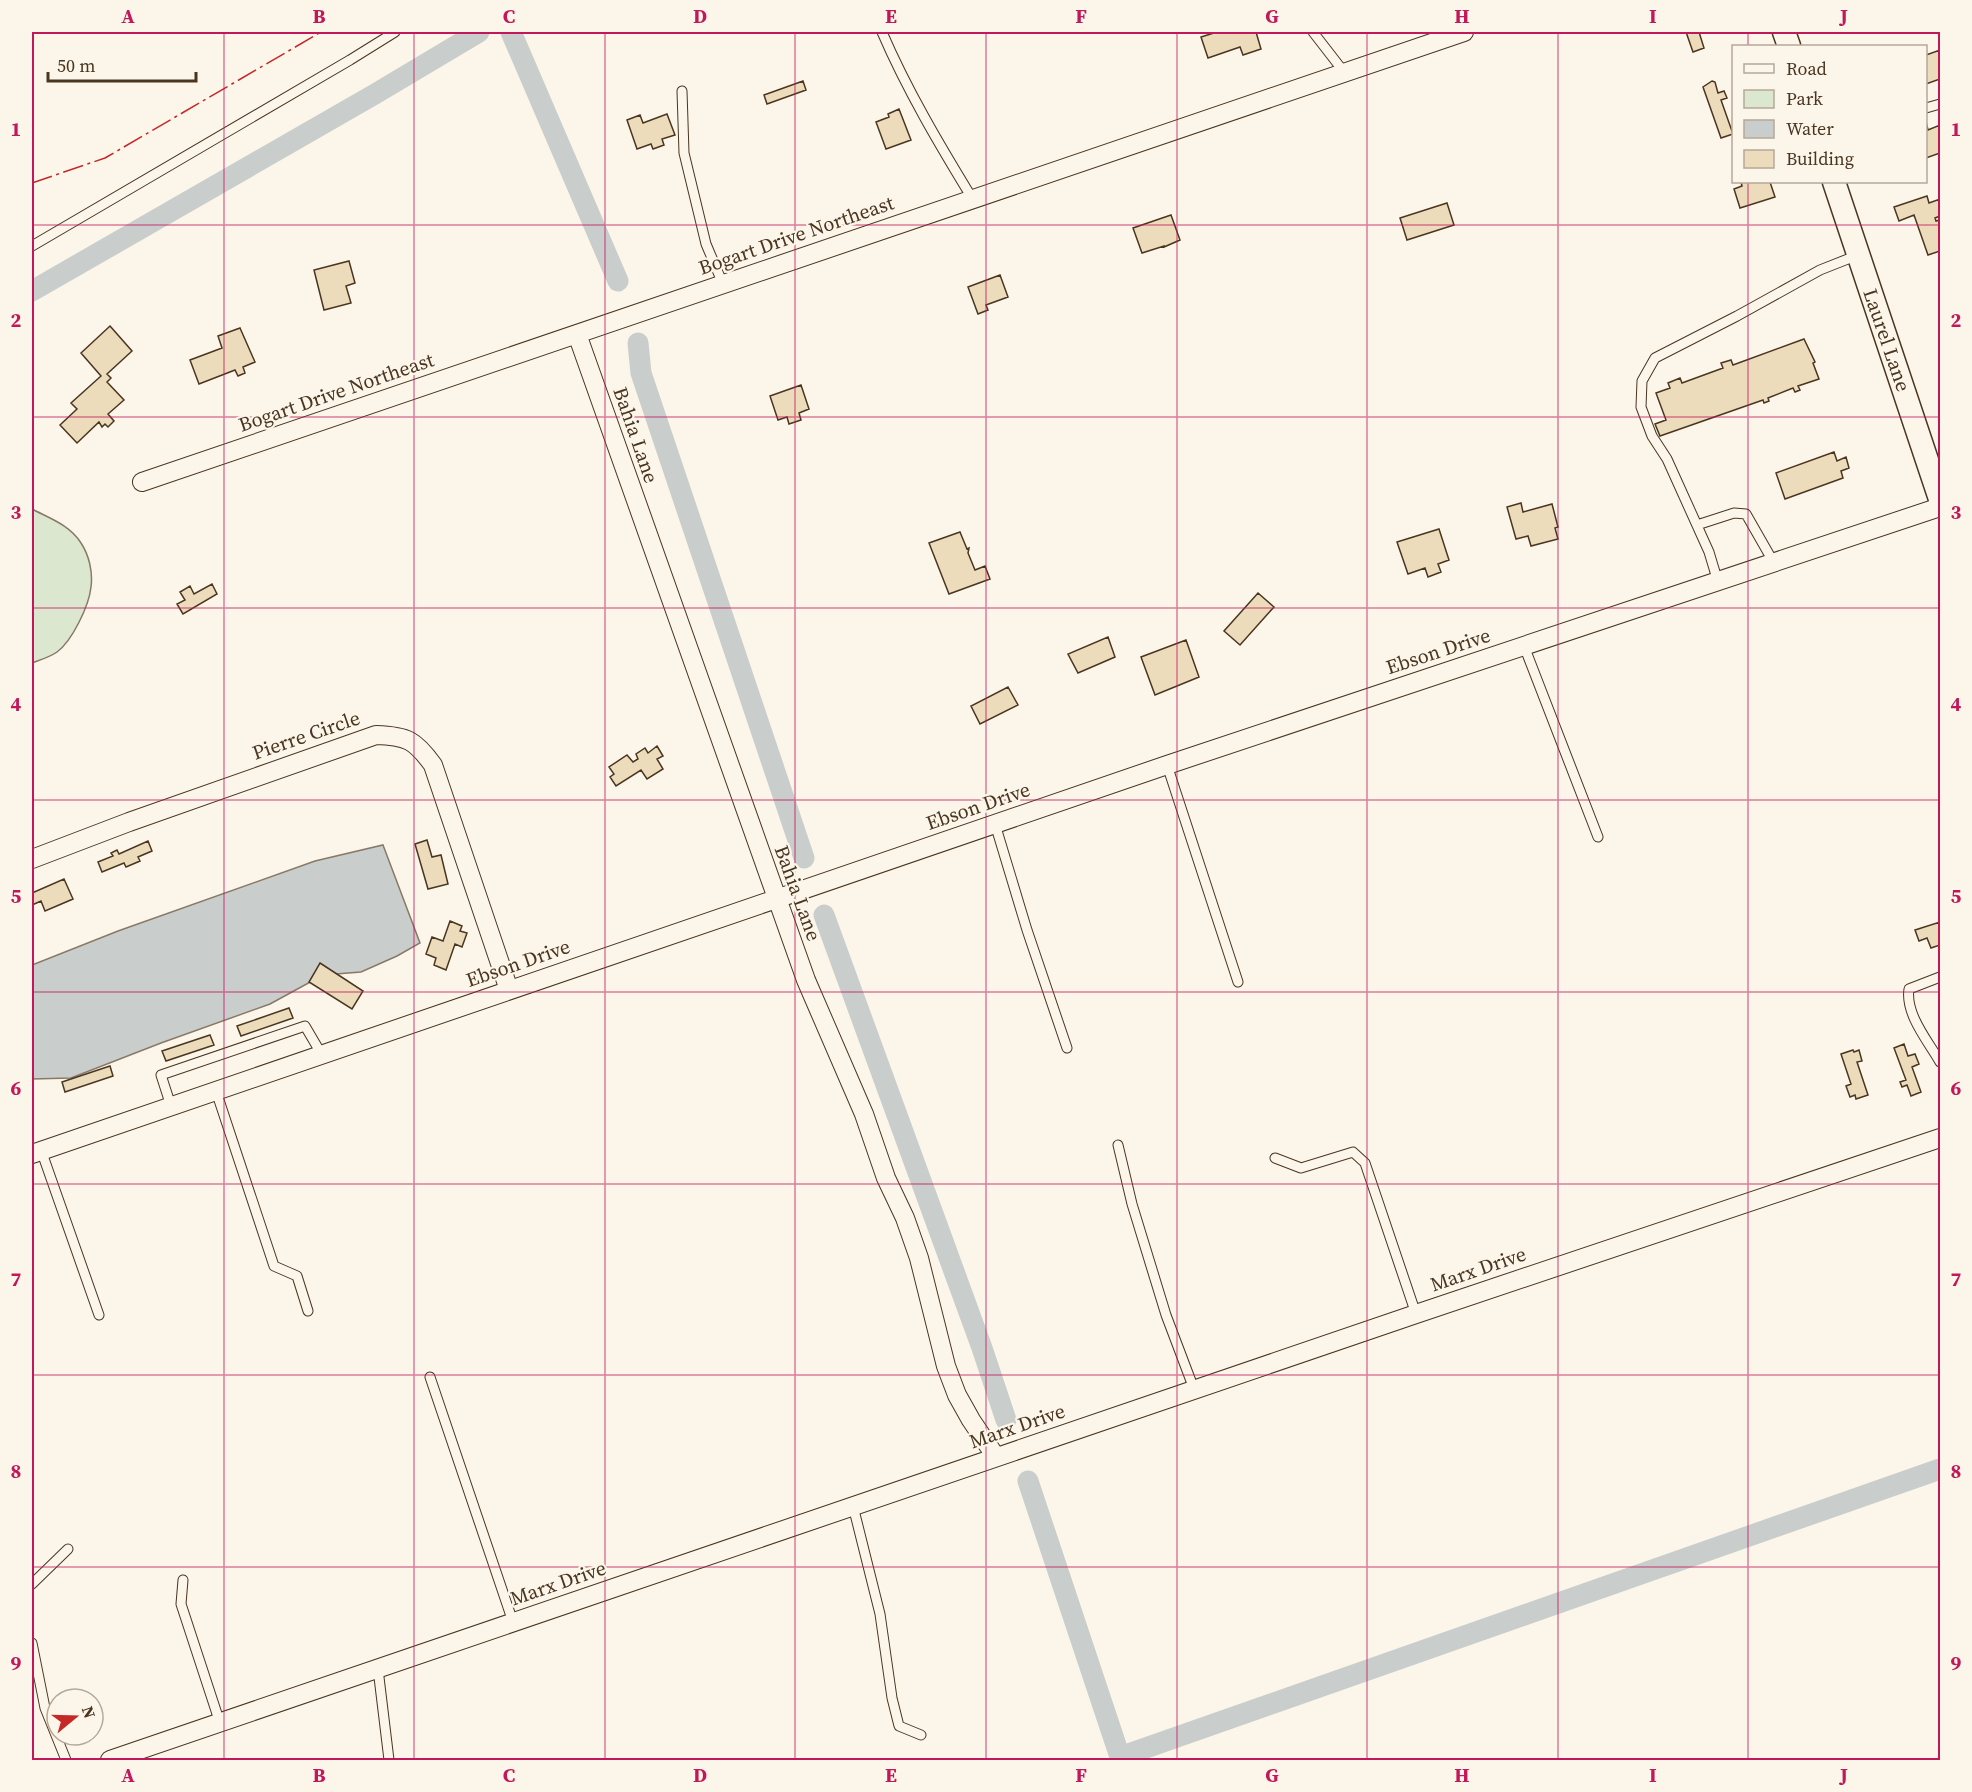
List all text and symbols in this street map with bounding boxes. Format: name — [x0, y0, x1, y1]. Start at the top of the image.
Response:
text: A — [121, 2, 135, 30]
text: B — [312, 2, 326, 30]
text: C — [503, 2, 515, 30]
text: D — [693, 2, 707, 30]
text: E — [885, 2, 897, 30]
text: F — [1075, 2, 1087, 30]
text: G — [1265, 2, 1279, 30]
text: H — [1454, 2, 1470, 30]
text: I — [1649, 2, 1657, 30]
text: J — [1838, 2, 1848, 30]
scale bar — [48, 45, 196, 83]
legend — [1732, 45, 1927, 183]
text: 50 m — [57, 53, 95, 78]
text: Road — [1786, 56, 1827, 81]
text: Park — [1786, 86, 1823, 111]
text: 1 — [11, 115, 21, 143]
text: 1 — [1951, 115, 1961, 143]
text: Water — [1786, 116, 1834, 141]
text: Building — [1786, 146, 1854, 171]
street label: Bogart Drive Northeast — [695, 188, 898, 282]
street label: Laurel Lane — [1856, 285, 1918, 395]
text: 2 — [11, 306, 22, 334]
text: 2 — [1951, 306, 1962, 334]
street label: Bogart Drive Northeast — [235, 345, 438, 439]
street label: Bahia Lane — [606, 383, 666, 487]
text: 3 — [11, 498, 22, 526]
text: 3 — [1951, 498, 1962, 526]
street label: Ebson Drive — [1382, 621, 1494, 681]
text: 4 — [11, 690, 22, 718]
text: 4 — [1951, 690, 1962, 718]
street label: Pierre Circle — [248, 703, 364, 767]
street label: Ebson Drive — [922, 775, 1034, 837]
street label: Bahia Lane — [768, 841, 828, 945]
text: 5 — [11, 882, 22, 910]
text: 5 — [1951, 882, 1962, 910]
street label: Ebson Drive — [462, 932, 574, 994]
text: 6 — [11, 1074, 22, 1102]
text: 6 — [1951, 1074, 1962, 1102]
street label: Marx Drive — [1426, 1240, 1530, 1298]
text: 7 — [11, 1265, 22, 1293]
text: 7 — [1951, 1265, 1962, 1293]
street label: Marx Drive — [965, 1397, 1069, 1455]
text: 8 — [11, 1457, 21, 1485]
text: 8 — [1951, 1457, 1961, 1485]
street label: Marx Drive — [506, 1554, 610, 1612]
text: 9 — [11, 1649, 22, 1677]
text: 9 — [1951, 1649, 1962, 1677]
north arrow — [45, 1687, 105, 1747]
text: N — [77, 1703, 102, 1722]
text: A — [121, 1761, 135, 1789]
text: B — [312, 1761, 326, 1789]
text: C — [503, 1761, 515, 1789]
text: D — [693, 1761, 707, 1789]
text: E — [885, 1761, 897, 1789]
text: F — [1075, 1761, 1087, 1789]
text: G — [1265, 1761, 1279, 1789]
text: H — [1454, 1761, 1470, 1789]
text: I — [1649, 1761, 1657, 1789]
text: J — [1838, 1761, 1848, 1789]

